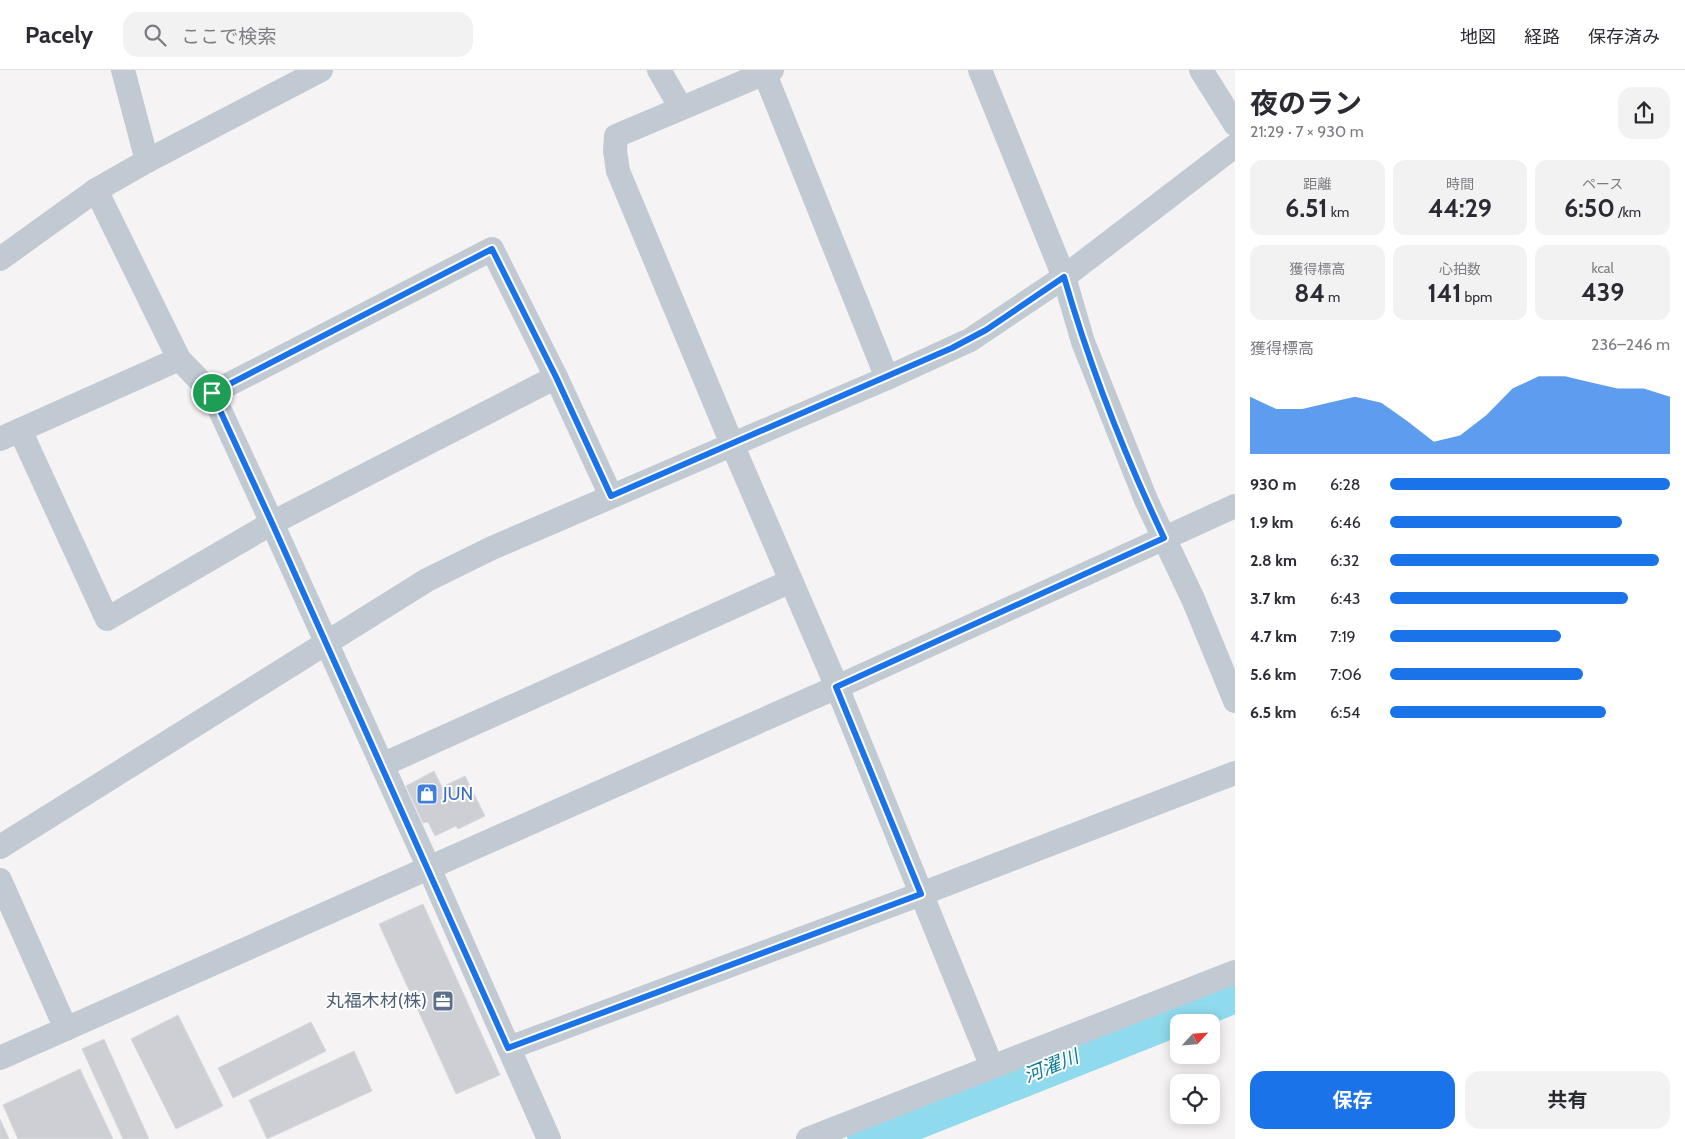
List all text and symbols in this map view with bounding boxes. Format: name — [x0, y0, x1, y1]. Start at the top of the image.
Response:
search box — [123, 12, 473, 57]
text: Pacely — [25, 20, 93, 49]
icon: search — [141, 21, 169, 49]
text: ここで検索 — [181, 25, 276, 48]
text: 地図 — [1460, 26, 1496, 48]
text: 経路 — [1524, 26, 1560, 48]
text: 保存済み — [1588, 26, 1660, 48]
text: 夜のラン — [1250, 86, 1362, 120]
button: share — [1618, 87, 1670, 139]
text: 21:29 · 7 × 930 m — [1250, 122, 1364, 141]
text: 距離 — [1303, 175, 1331, 193]
text: 時間 — [1446, 175, 1474, 193]
text: ペース — [1582, 175, 1623, 193]
text: 6.51 — [1285, 193, 1328, 223]
text: 44:29 — [1428, 193, 1492, 223]
text: 6:50 — [1564, 193, 1615, 223]
text: km — [1328, 203, 1349, 221]
text: /km — [1615, 203, 1641, 221]
text: kcal — [1591, 259, 1614, 277]
text: 獲得標高 — [1289, 260, 1345, 278]
text: 心拍数 — [1439, 260, 1481, 278]
text: 439 — [1581, 277, 1624, 307]
text: 84 — [1294, 278, 1325, 308]
text: 141 — [1428, 278, 1461, 308]
text: m — [1325, 288, 1340, 306]
text: bpm — [1461, 288, 1492, 306]
text: 236–246 m — [1591, 335, 1670, 354]
text: 獲得標高 — [1250, 339, 1314, 358]
pin — [191, 372, 233, 414]
icon: arrive — [198, 379, 226, 407]
text: 930 m — [1250, 475, 1296, 494]
text: 6:28 — [1330, 475, 1361, 494]
text: 1.9 km — [1250, 513, 1293, 532]
text: 6:46 — [1330, 513, 1361, 532]
text: 2.8 km — [1250, 551, 1297, 570]
text: 6:32 — [1330, 551, 1359, 570]
text: 3.7 km — [1250, 589, 1296, 608]
text: 6:43 — [1330, 589, 1360, 608]
text: 4.7 km — [1250, 627, 1297, 646]
text: 7:19 — [1330, 627, 1356, 646]
text: 5.6 km — [1250, 665, 1296, 684]
text: 7:06 — [1330, 665, 1362, 684]
text: 6.5 km — [1250, 703, 1296, 722]
text: 6:54 — [1330, 703, 1360, 722]
shop icon: JUN — [415, 782, 439, 806]
place label: JUN — [442, 783, 473, 805]
office icon: 丸福木材(株) — [431, 989, 455, 1013]
place label: 丸福木材(株) — [326, 990, 427, 1012]
north arrow — [1170, 1014, 1220, 1064]
map controls — [1170, 1014, 1220, 1124]
water label: 河濯川 — [1020, 1044, 1084, 1087]
button: 保存 — [1250, 1071, 1455, 1129]
button: 共有 — [1465, 1071, 1670, 1129]
button: locate — [1170, 1074, 1220, 1124]

